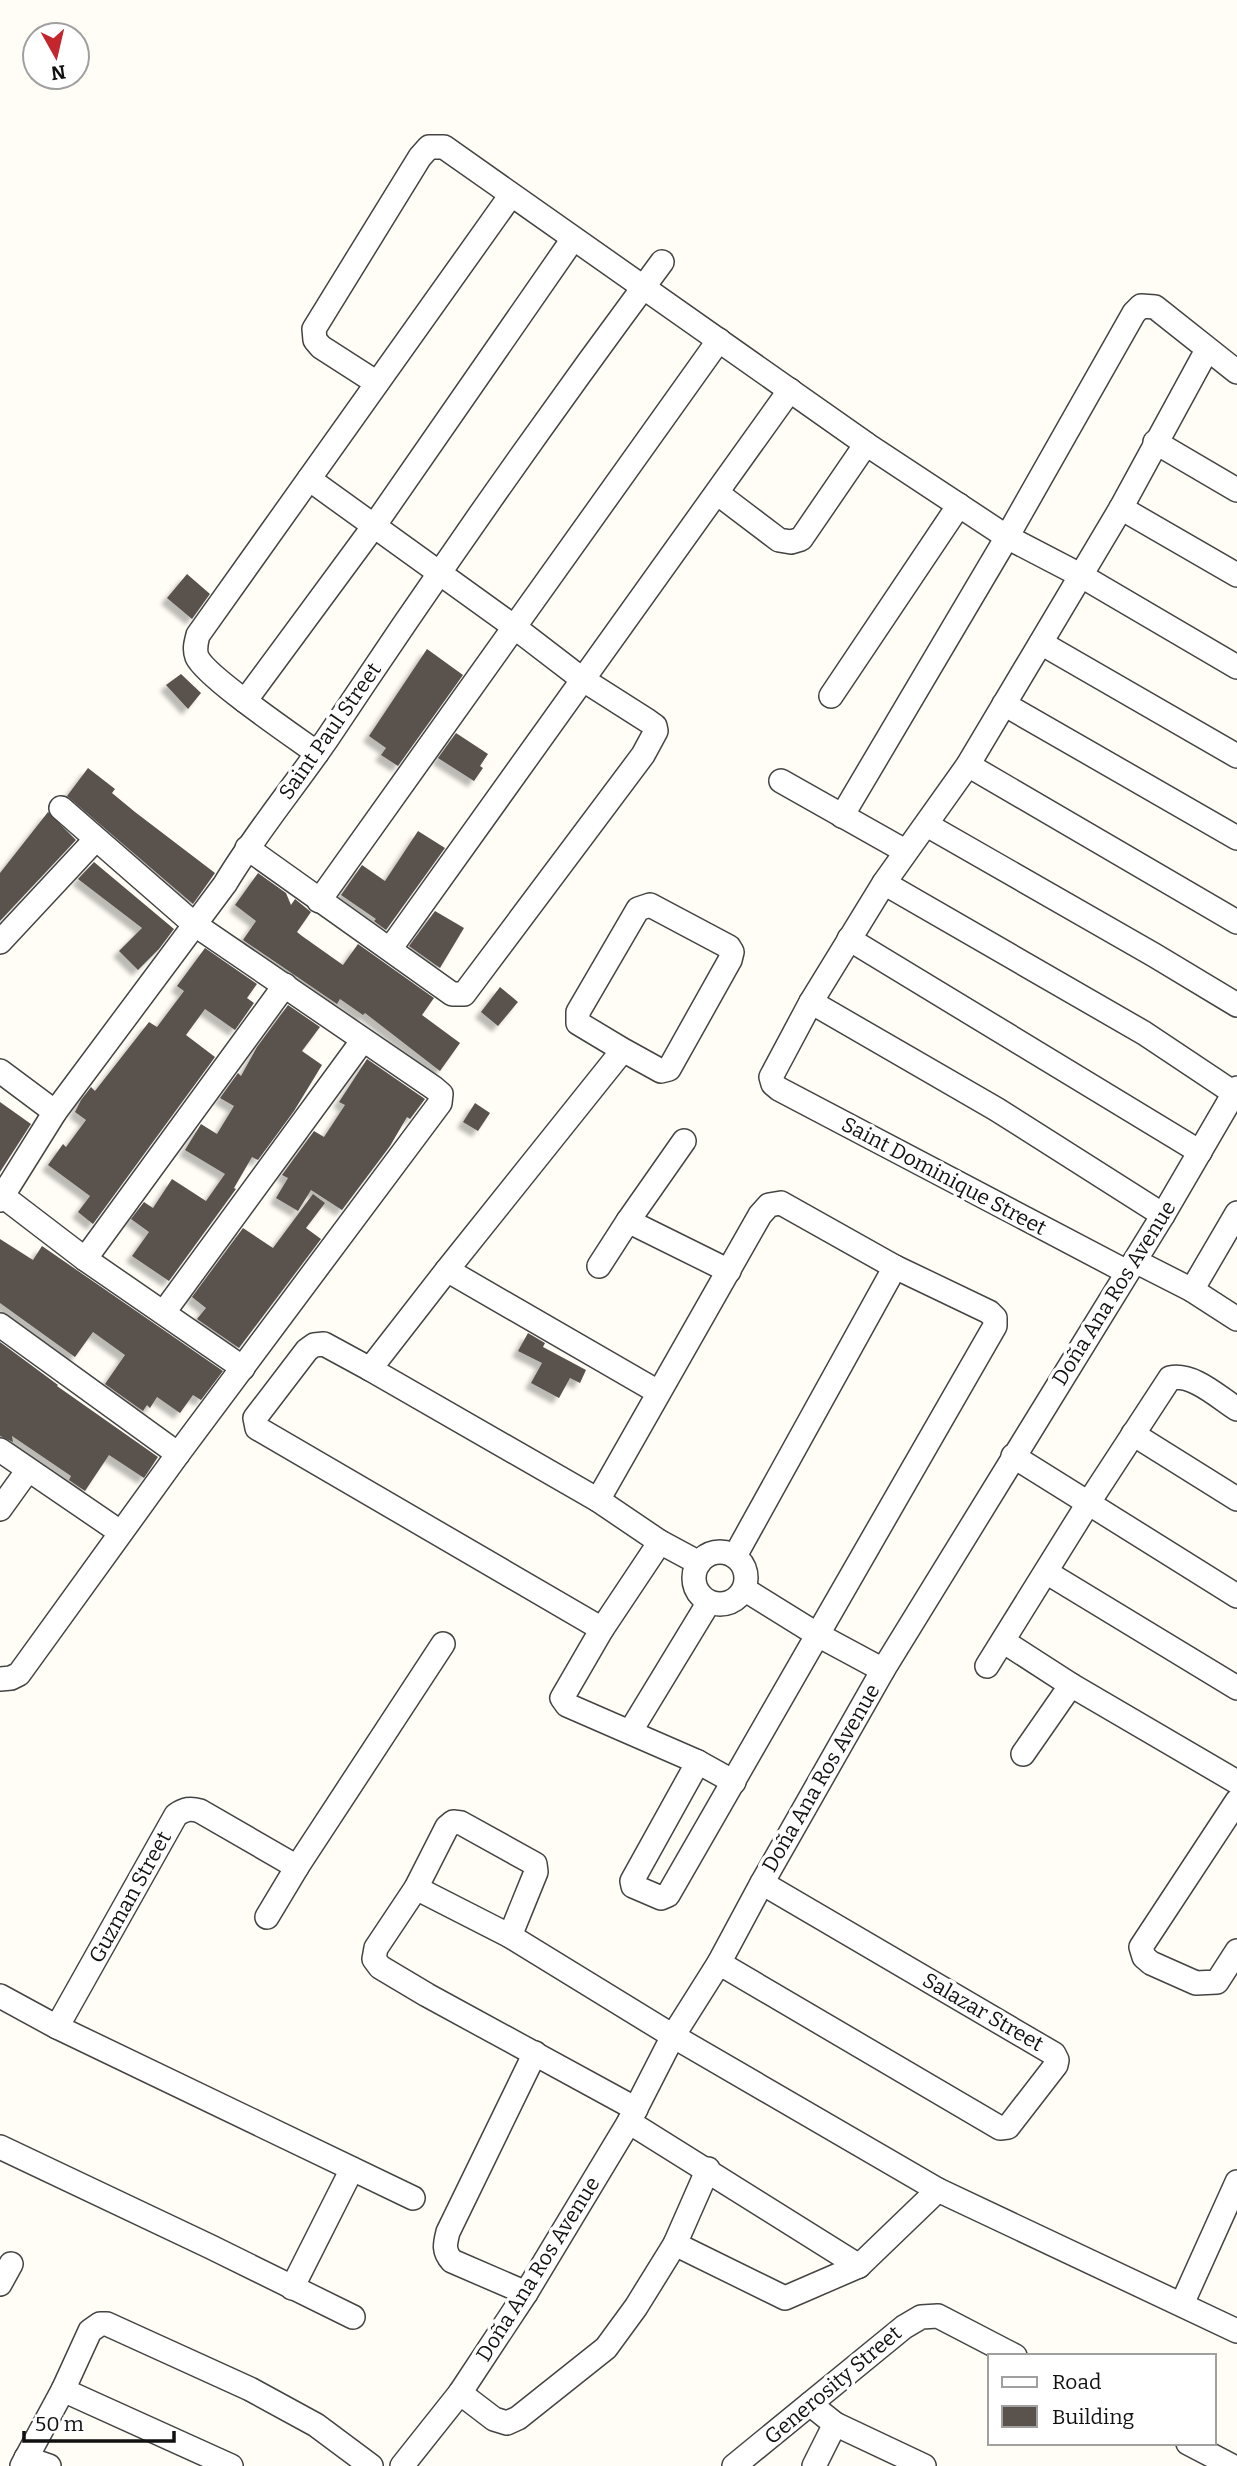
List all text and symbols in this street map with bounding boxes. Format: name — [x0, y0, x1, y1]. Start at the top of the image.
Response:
north arrow — [21, 21, 91, 91]
text: N — [49, 60, 67, 85]
street label: Saint Paul Street — [273, 657, 387, 804]
street label: Saint Dominique Street — [837, 1111, 1051, 1241]
street label: Doña Ana Ros Avenue — [1047, 1196, 1181, 1390]
street label: Doña Ana Ros Avenue — [757, 1679, 885, 1877]
street label: Guzman Street — [83, 1826, 177, 1967]
street label: Salazar Street — [918, 1967, 1048, 2057]
street label: Doña Ana Ros Avenue — [471, 2172, 605, 2366]
street label: Generosity Street — [759, 2320, 907, 2450]
legend — [988, 2354, 1216, 2445]
text: Road — [1052, 2369, 1101, 2395]
scale bar — [24, 2400, 175, 2444]
text: Building — [1052, 2404, 1135, 2430]
text: 50 m — [35, 2411, 84, 2437]

